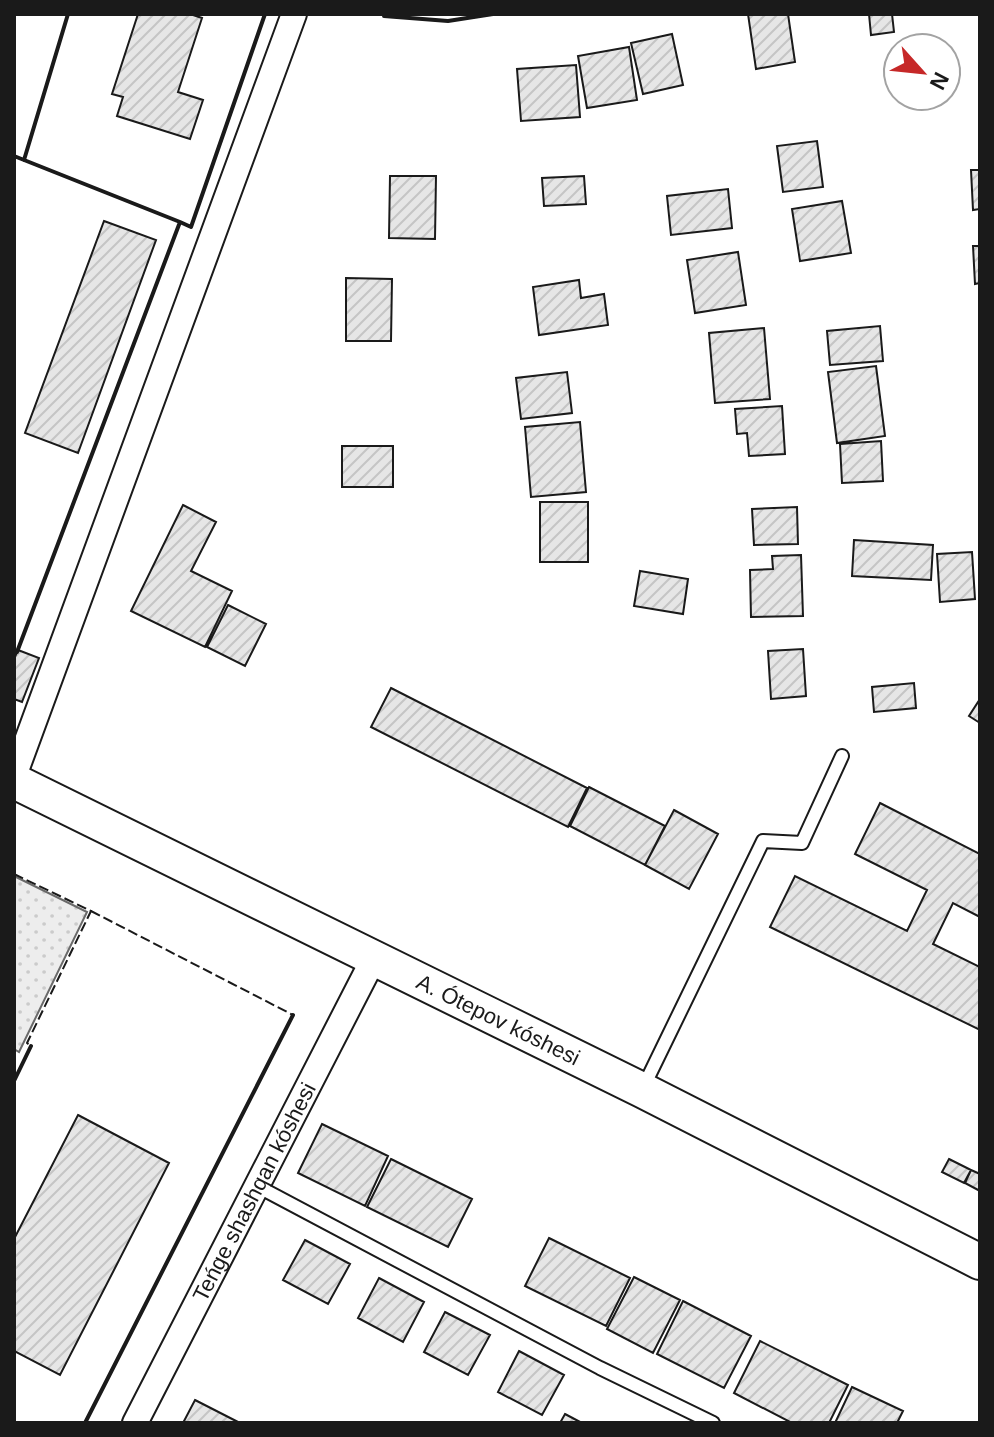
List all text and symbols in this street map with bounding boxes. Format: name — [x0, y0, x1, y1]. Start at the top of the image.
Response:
north arrow — [882, 32, 962, 112]
text: N — [925, 68, 954, 94]
street label: A. Ótepov kóshesi — [413, 969, 584, 1070]
street label: Teńge shashqan kóshesi — [187, 1078, 320, 1305]

